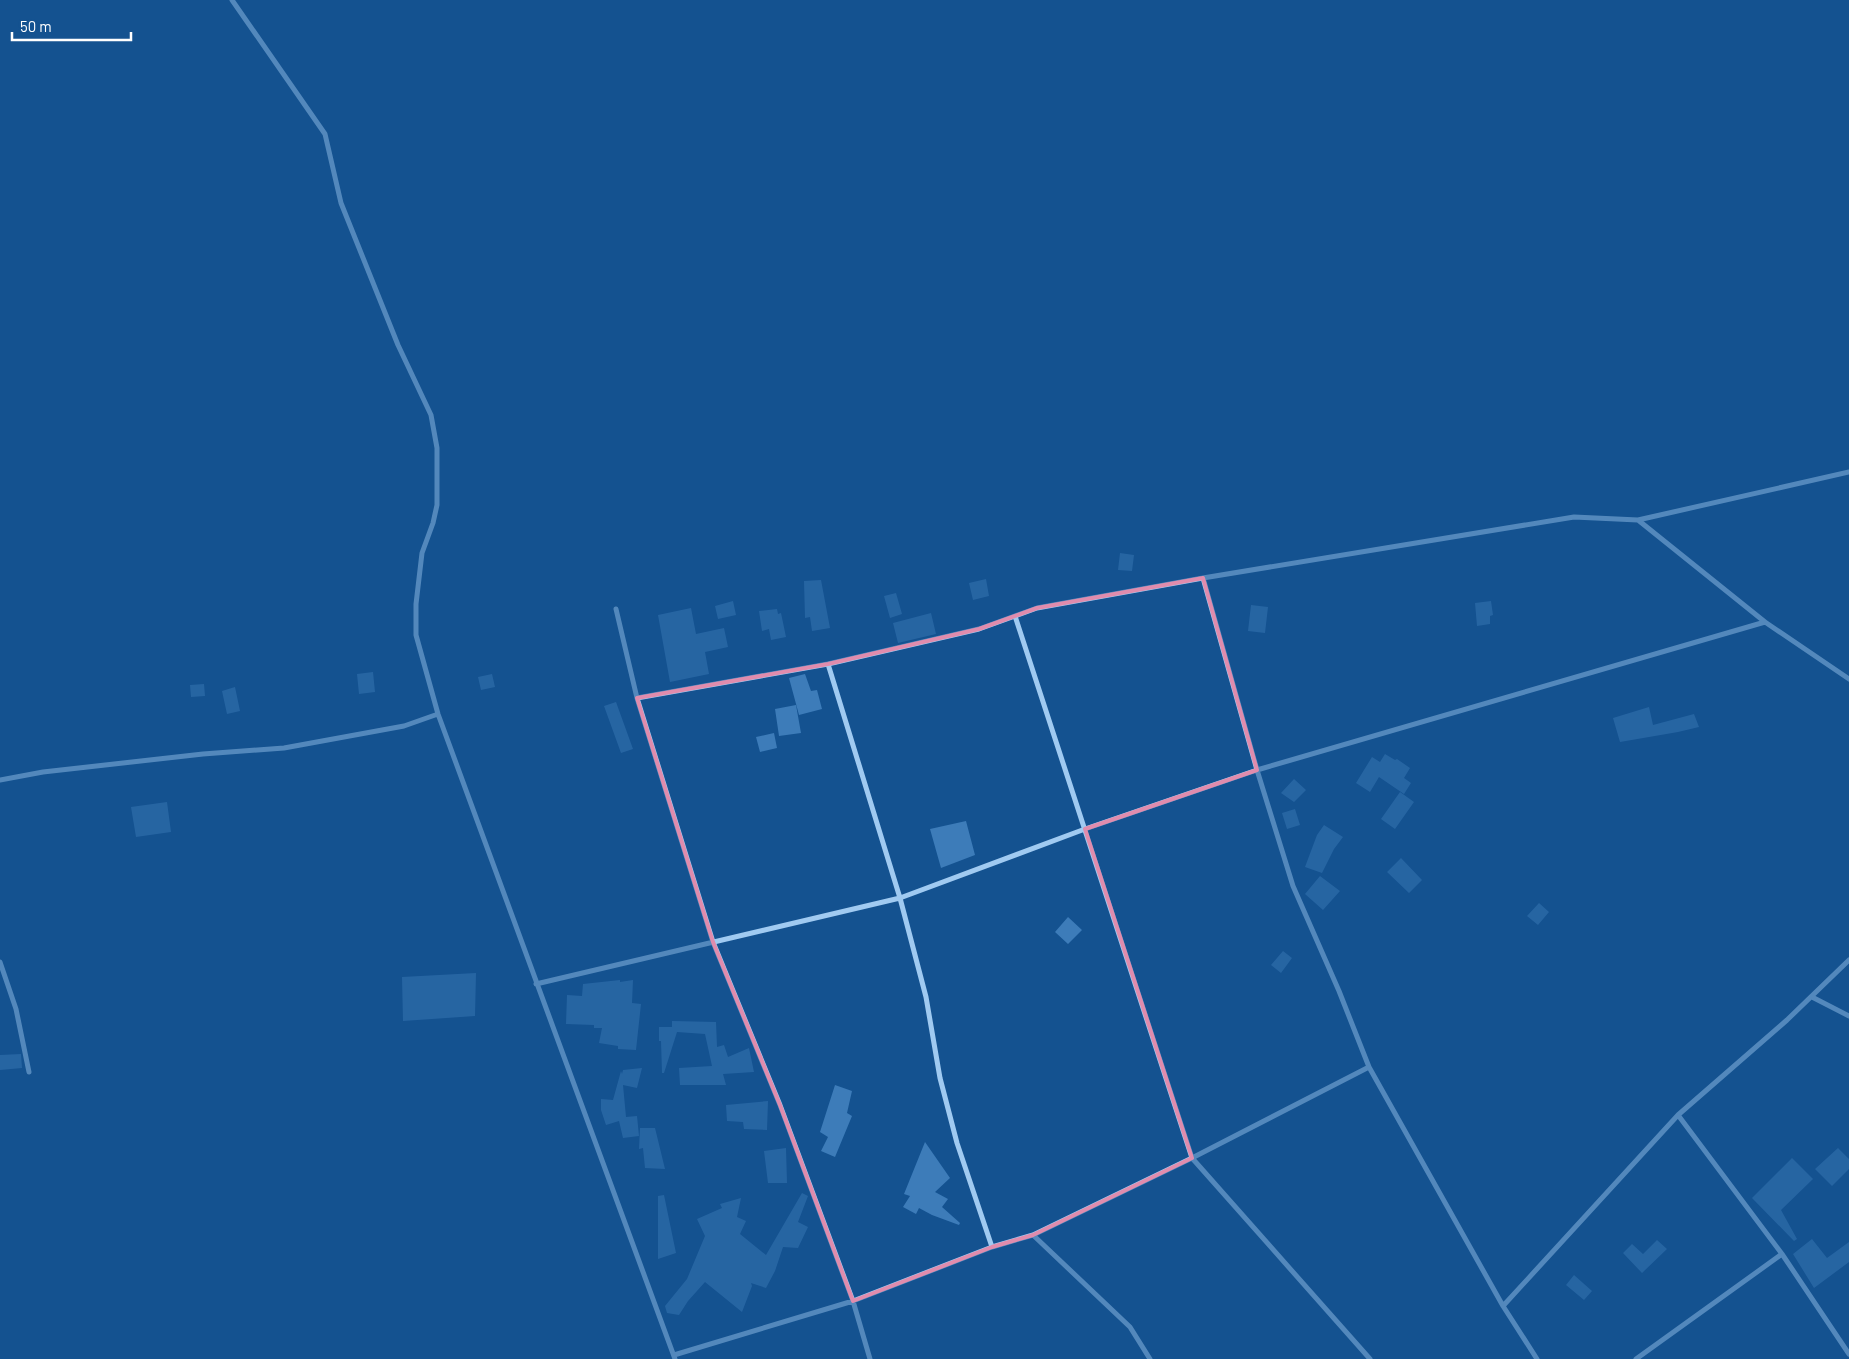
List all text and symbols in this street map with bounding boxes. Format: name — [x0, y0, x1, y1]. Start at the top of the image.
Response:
scale bar — [12, 10, 131, 42]
text: 50 m — [20, 17, 52, 35]

